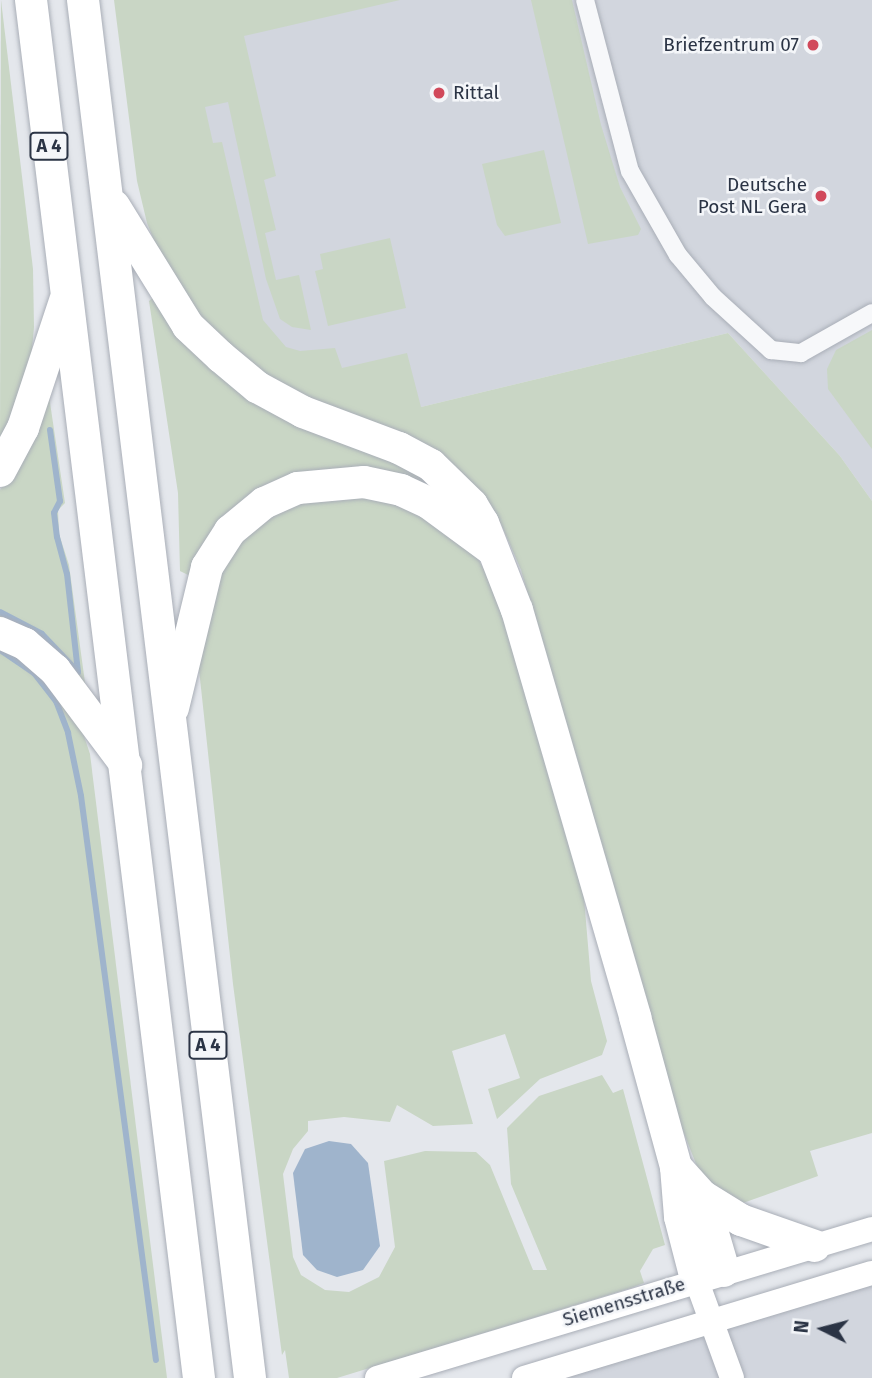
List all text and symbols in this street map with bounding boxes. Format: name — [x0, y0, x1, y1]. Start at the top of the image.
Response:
place label: Briefzentrum 07 — [663, 34, 799, 56]
marker: Briefzentrum 07 — [805, 37, 821, 53]
place label: Rittal — [453, 82, 499, 104]
marker: Rittal — [431, 85, 447, 101]
road number: A 4 — [28, 132, 70, 160]
place label: Deutsche Post NL Gera — [698, 174, 807, 218]
marker: Deutsche Post NL Gera — [813, 188, 829, 204]
road number: A 4 — [187, 1030, 229, 1060]
street label: Siemensstraße — [560, 1273, 688, 1331]
north arrow — [788, 1294, 858, 1364]
text: N — [790, 1319, 814, 1334]

